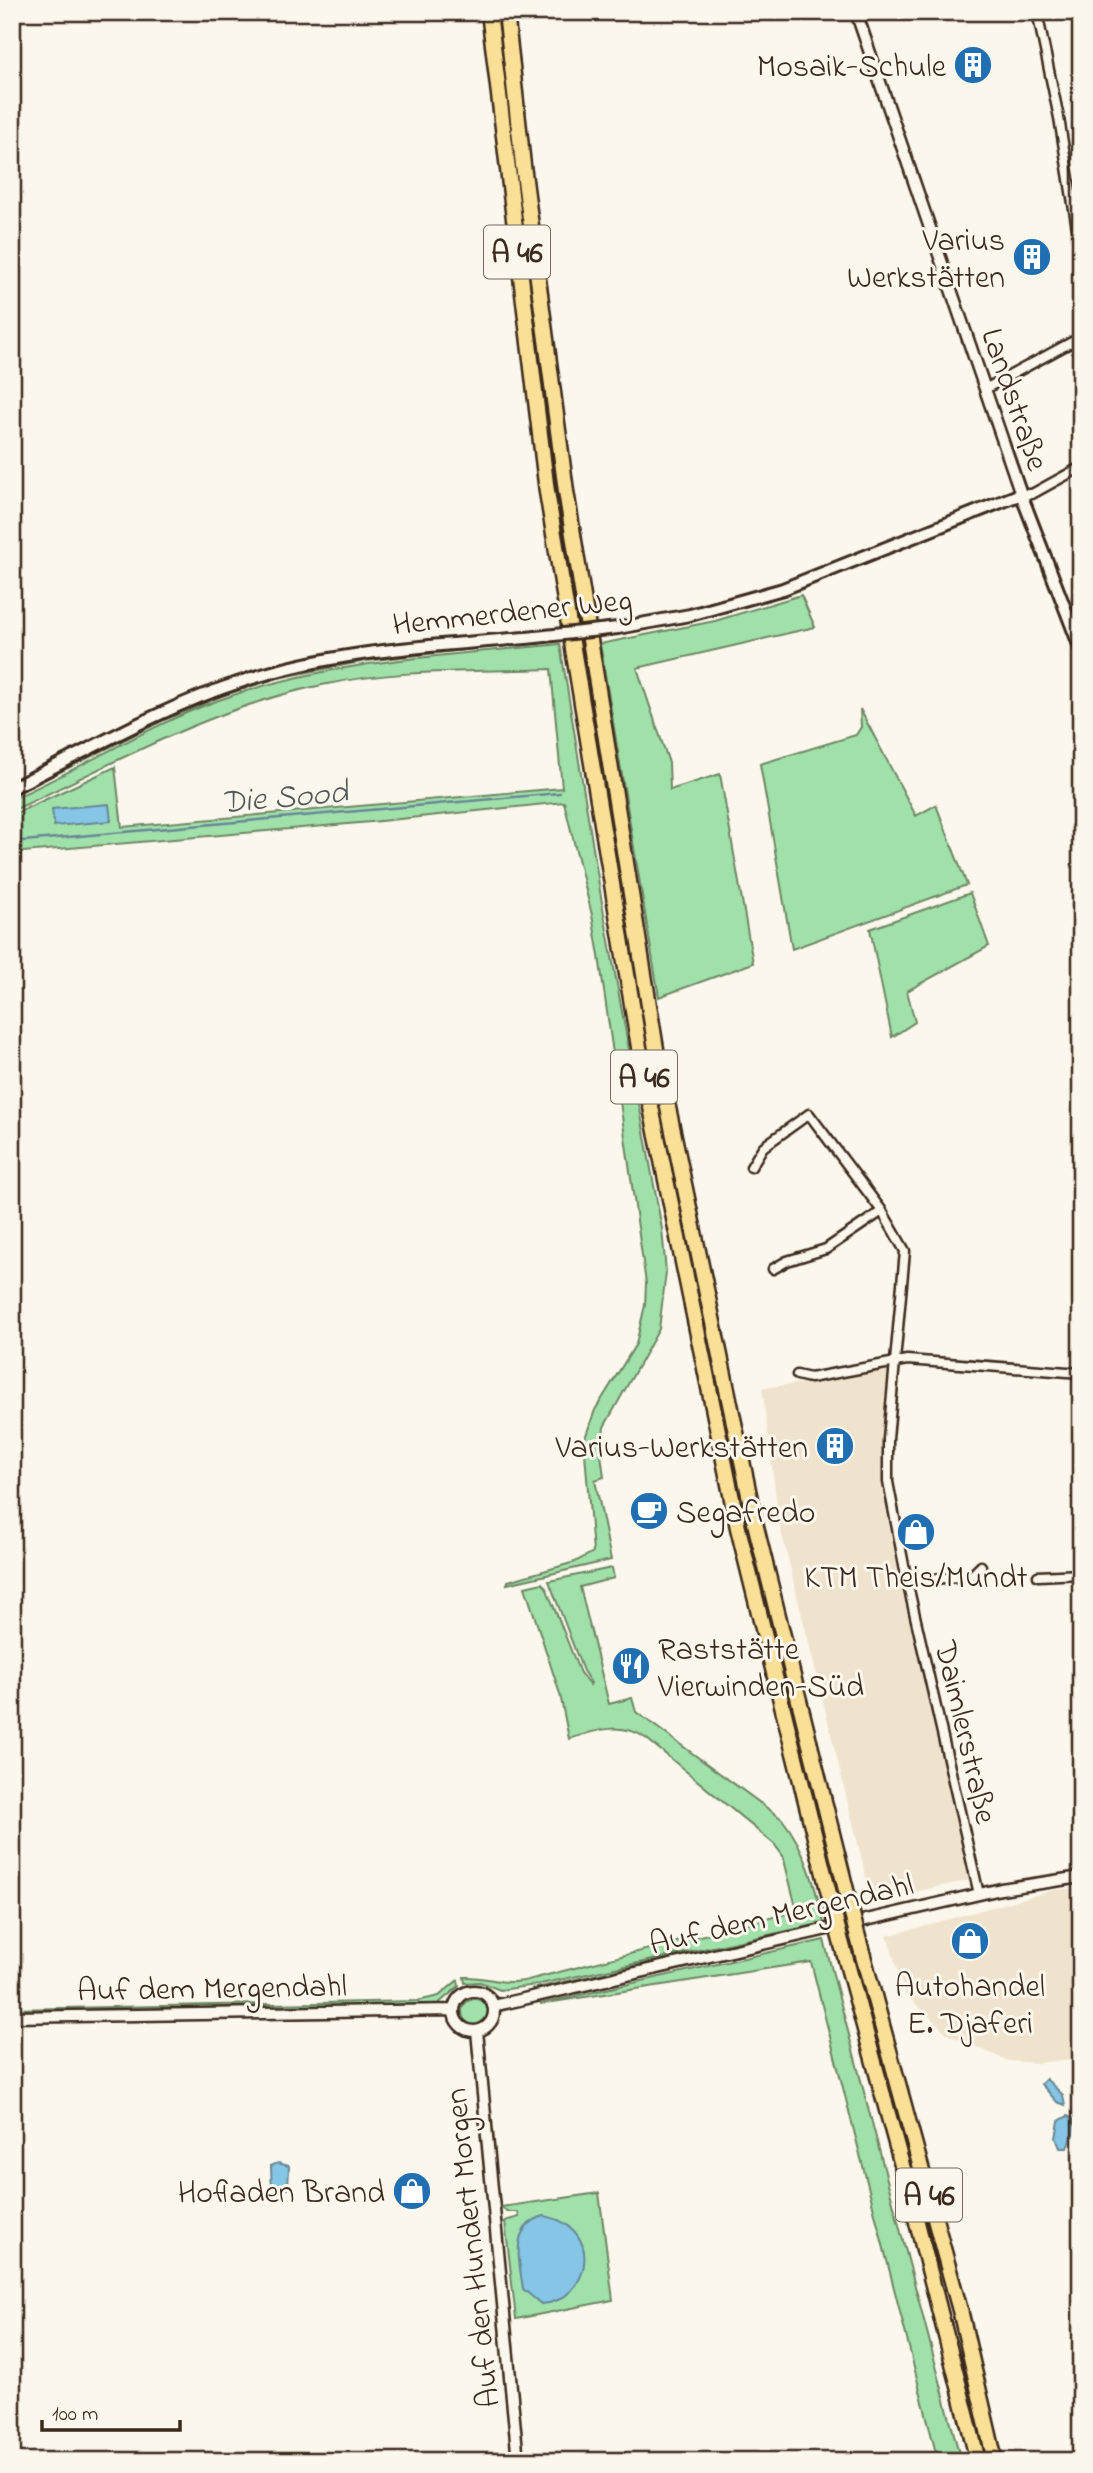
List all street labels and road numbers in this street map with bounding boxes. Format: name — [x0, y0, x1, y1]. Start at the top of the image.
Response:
road number: A 46 — [484, 226, 550, 278]
street label: Landstraße — [966, 322, 1059, 478]
street label: Hemmerdener Weg — [390, 579, 635, 650]
road number: A 46 — [611, 1050, 677, 1104]
street label: Daimlerstraße — [920, 1636, 1008, 1829]
street label: Auf dem Mergendahl — [645, 1863, 919, 1970]
street label: Auf dem Mergendahl — [77, 1965, 347, 2016]
street label: Auf den Hundert Morgen — [434, 2086, 515, 2410]
road number: A 46 — [896, 2168, 962, 2222]

